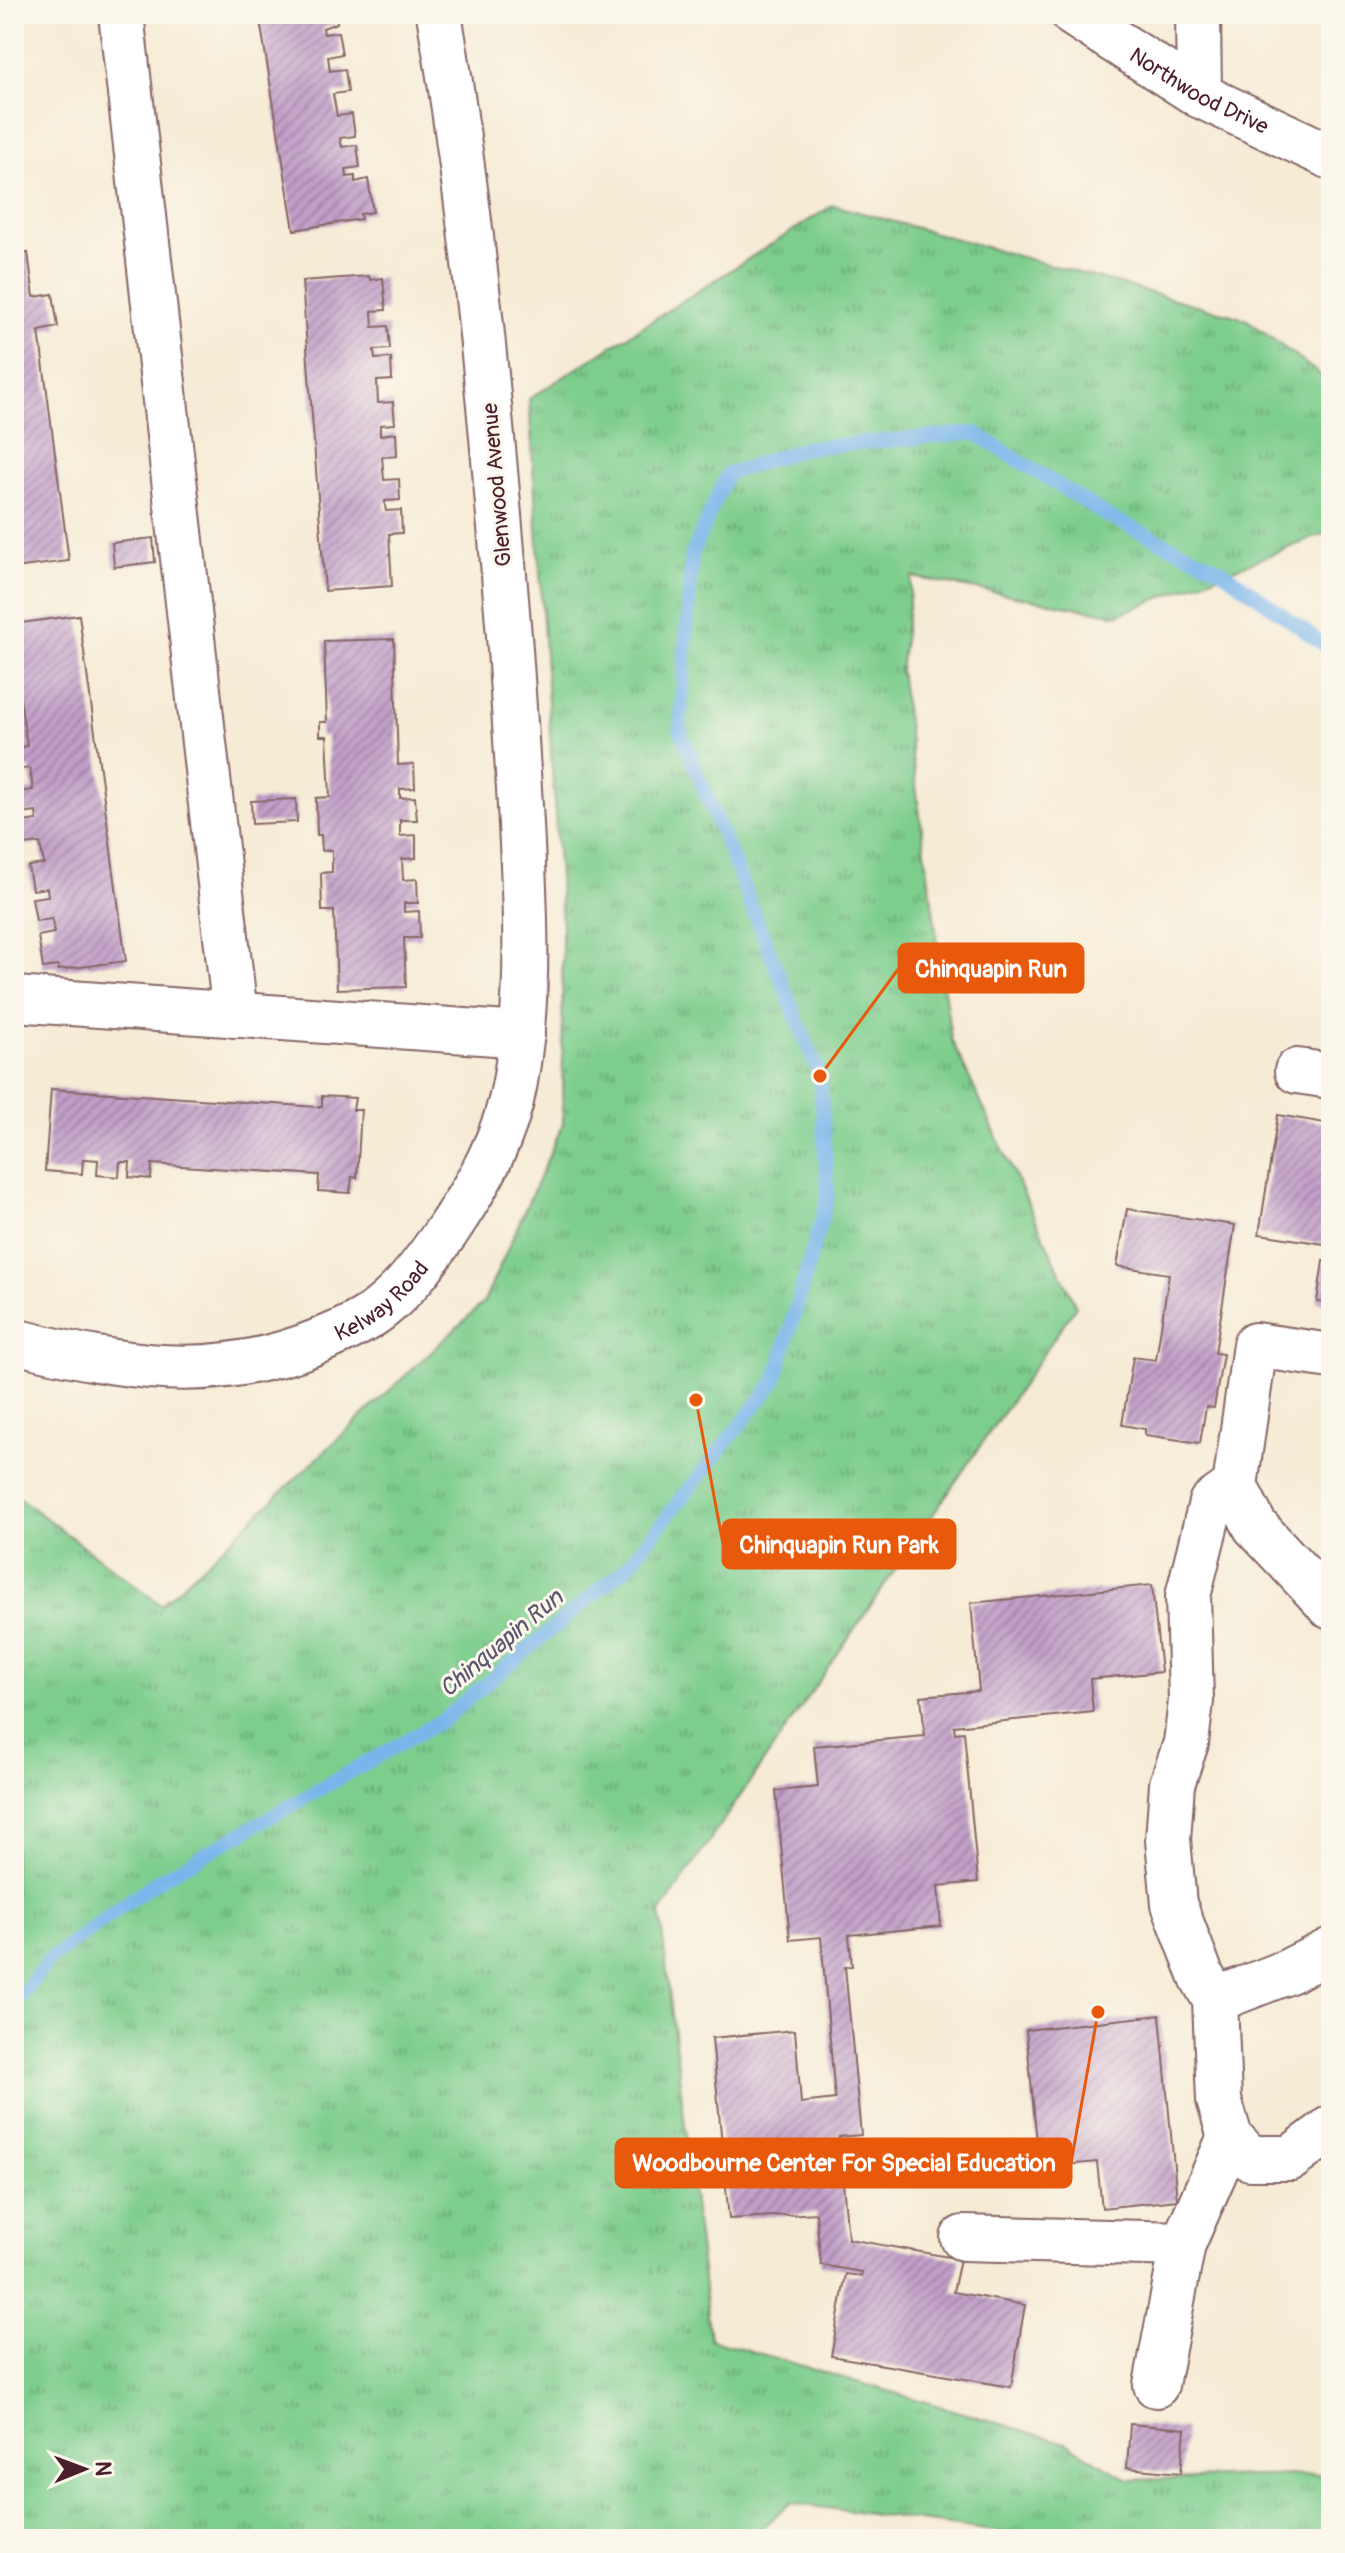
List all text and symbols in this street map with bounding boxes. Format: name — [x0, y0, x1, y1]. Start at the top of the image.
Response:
street label: Northwood Drive — [1124, 41, 1273, 141]
street label: Glenwood Avenue — [476, 402, 518, 568]
callout: Chinquapin Run — [899, 944, 1083, 992]
text: Chinquapin Run — [915, 955, 1067, 984]
street label: Kelway Road — [330, 1255, 435, 1348]
callout: Chinquapin Run Park — [723, 1520, 955, 1568]
text: Chinquapin Run Park — [739, 1531, 940, 1560]
water label: Chinquapin Run — [434, 1582, 570, 1703]
callout: Woodbourne Center For Special Education — [616, 2139, 1071, 2187]
text: Woodbourne Center For Special Education — [632, 2149, 1056, 2178]
north arrow — [44, 2429, 124, 2509]
text: N — [89, 2461, 117, 2476]

